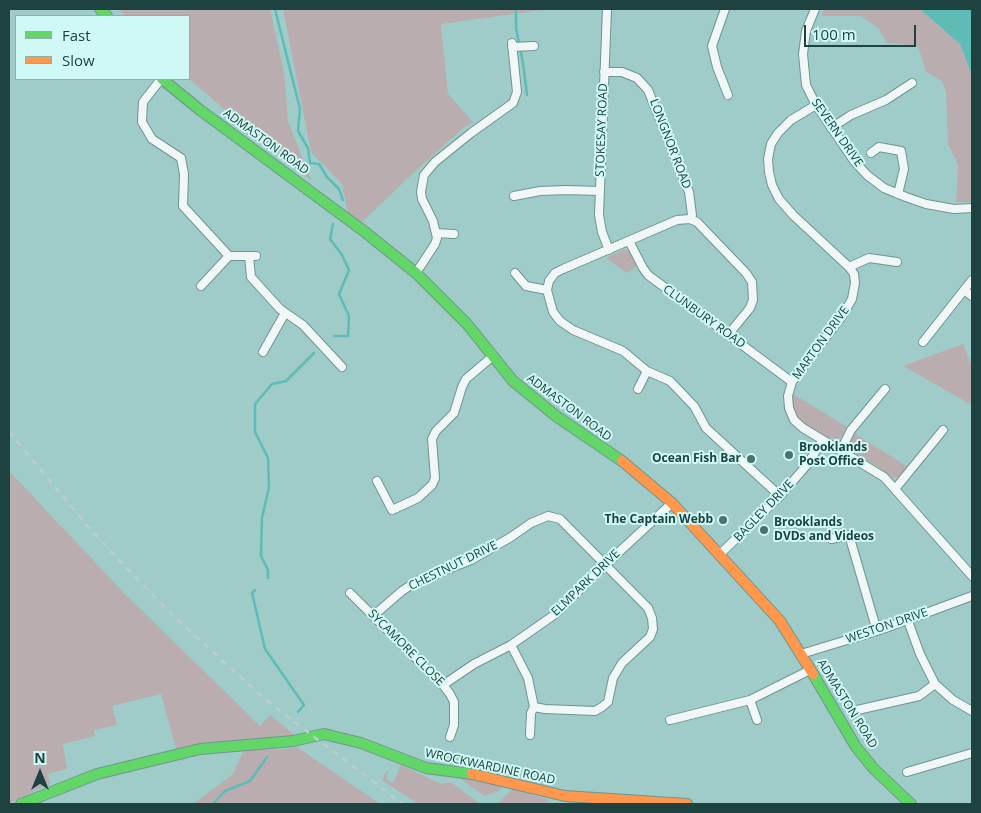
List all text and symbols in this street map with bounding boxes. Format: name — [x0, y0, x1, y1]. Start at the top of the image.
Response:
legend — [15, 15, 190, 80]
scale bar — [806, 15, 918, 47]
text: 100 m — [812, 24, 856, 44]
text: Fast — [62, 25, 91, 45]
text: Slow — [62, 50, 95, 70]
street label: STOKESAY ROAD — [593, 83, 611, 177]
street label: SEVERN DRIVE — [808, 96, 866, 170]
street label: LONGNOR ROAD — [646, 97, 694, 191]
street label: ADMASTON ROAD — [220, 106, 312, 178]
street label: CLUNBURY ROAD — [660, 282, 748, 352]
street label: MARTON DRIVE — [790, 304, 852, 382]
street label: ADMASTON ROAD — [524, 371, 614, 445]
place label: Brooklands Post Office — [799, 441, 867, 469]
marker: Brooklands Post Office — [783, 449, 795, 461]
place label: Ocean Fish Bar — [652, 452, 741, 466]
marker: Ocean Fish Bar — [745, 453, 757, 465]
street label: BAGLEY DRIVE — [731, 477, 797, 545]
place label: The Captain Webb — [604, 513, 713, 527]
marker: The Captain Webb — [717, 514, 729, 526]
place label: Brooklands DVDs and Videos — [774, 516, 874, 544]
marker: Brooklands DVDs and Videos — [758, 524, 770, 536]
street label: CHESTNUT DRIVE — [406, 538, 500, 594]
street label: ELMPARK DRIVE — [549, 547, 623, 619]
street label: WESTON DRIVE — [844, 605, 930, 647]
street label: SYCAMORE CLOSE — [365, 607, 447, 689]
street label: ADMASTON ROAD — [814, 657, 880, 751]
street label: WROCKWARDINE ROAD — [424, 746, 556, 788]
north arrow — [15, 748, 65, 798]
text: N — [34, 748, 46, 767]

